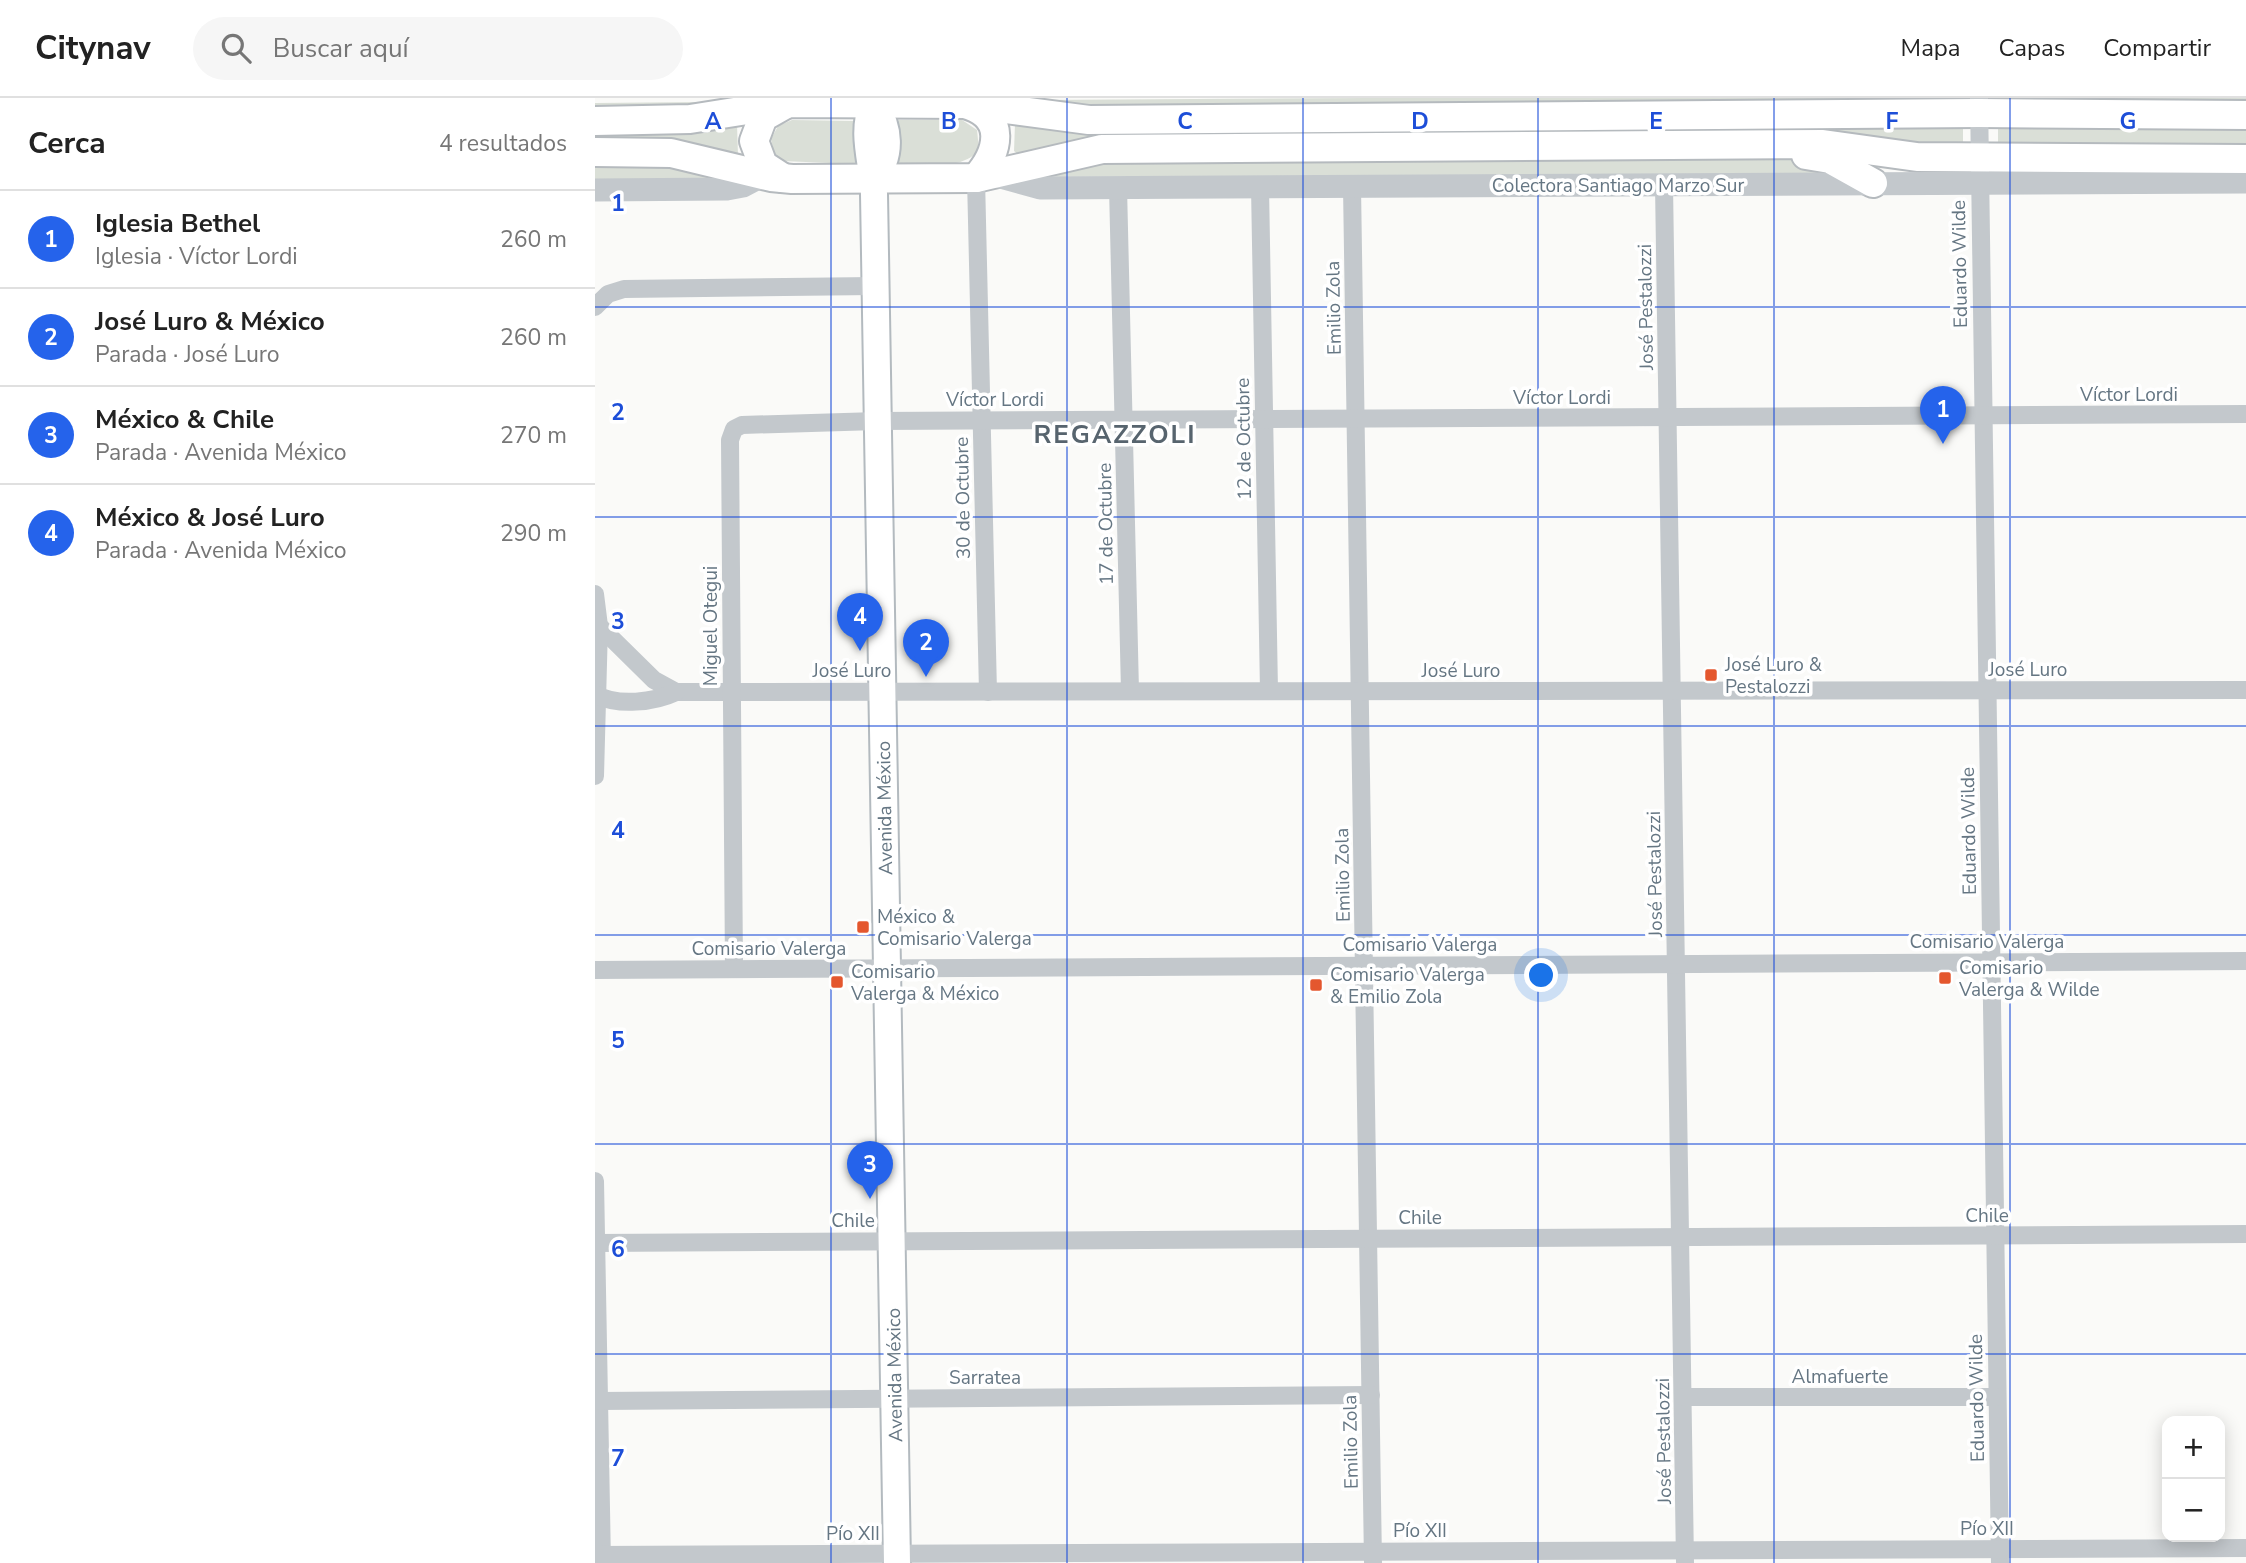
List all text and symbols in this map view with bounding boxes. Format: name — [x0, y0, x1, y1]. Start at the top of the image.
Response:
search box — [193, 17, 683, 80]
text: Citynav — [35, 26, 151, 71]
icon: search — [217, 29, 255, 67]
text: Buscar aquí — [273, 31, 409, 66]
text: Mapa — [1901, 32, 1961, 64]
text: Capas — [1999, 32, 2065, 64]
text: Compartir — [2103, 32, 2211, 64]
text: A — [704, 106, 722, 137]
text: B — [941, 106, 957, 137]
text: C — [1177, 106, 1193, 137]
text: D — [1411, 106, 1429, 137]
text: E — [1649, 106, 1663, 137]
text: F — [1886, 106, 1899, 137]
text: G — [2120, 106, 2136, 137]
text: Cerca — [28, 123, 106, 164]
text: 4 resultados — [439, 128, 567, 159]
street label: Colectora Santiago Marzo Sur — [1492, 173, 1744, 199]
text: 1 — [611, 188, 625, 219]
street label: Eduardo Wilde — [1946, 200, 1974, 328]
text: Iglesia Bethel — [95, 206, 260, 241]
text: 1 — [44, 224, 58, 255]
text: 260 m — [500, 224, 567, 255]
text: Iglesia · Víctor Lordi — [95, 241, 298, 272]
street label: José Pestalozzi — [1632, 244, 1660, 371]
street label: Emilio Zola — [1320, 261, 1348, 355]
text: José Luro & México — [95, 304, 325, 339]
text: 2 — [44, 322, 58, 353]
text: 260 m — [500, 322, 567, 353]
text: Parada · José Luro — [95, 339, 280, 370]
street label: 12 de Octubre — [1230, 378, 1258, 500]
street label: Víctor Lordi — [2079, 382, 2178, 408]
street label: Víctor Lordi — [1512, 385, 1611, 411]
pin: 1 — [1920, 386, 1966, 444]
street label: Víctor Lordi — [945, 387, 1044, 413]
text: 2 — [611, 397, 625, 428]
text: México & Chile — [95, 402, 274, 437]
district label: REGAZZOLI — [1034, 417, 1196, 452]
text: 3 — [44, 420, 58, 451]
text: 270 m — [500, 420, 567, 451]
text: Parada · Avenida México — [95, 437, 347, 468]
street label: 30 de Octubre — [949, 437, 977, 559]
street label: 17 de Octubre — [1092, 463, 1120, 585]
text: México & José Luro — [95, 500, 325, 535]
text: 4 — [44, 518, 58, 549]
text: 290 m — [500, 518, 567, 549]
text: Parada · Avenida México — [95, 535, 347, 566]
street label: Miguel Otegui — [698, 566, 724, 686]
pin: 4 — [837, 593, 883, 651]
text: 3 — [611, 606, 625, 637]
pin: 2 — [903, 619, 949, 677]
place label: José Luro & Pestalozzi — [1724, 652, 1822, 700]
street label: José Luro — [1988, 657, 2067, 683]
street label: José Luro — [812, 658, 891, 684]
street label: José Luro — [1421, 658, 1500, 684]
marker: José Luro & Pestalozzi — [1703, 667, 1719, 683]
street label: Avenida México — [871, 741, 899, 875]
street label: Eduardo Wilde — [1955, 767, 1983, 895]
street label: José Pestalozzi — [1641, 811, 1669, 938]
text: 4 — [611, 815, 625, 846]
street label: Emilio Zola — [1329, 828, 1357, 922]
place label: México & Comisario Valerga — [877, 904, 1032, 952]
marker: México & Comisario Valerga — [855, 919, 871, 935]
street label: Comisario Valerga — [1910, 929, 2064, 955]
street label: Comisario Valerga — [1343, 932, 1497, 958]
street label: Comisario Valerga — [692, 936, 846, 962]
place label: Comisario Valerga & Wilde — [1958, 955, 2100, 1003]
your location — [1524, 958, 1558, 992]
place label: Comisario Valerga & México — [850, 959, 999, 1007]
place label: Comisario Valerga & Emilio Zola — [1330, 962, 1485, 1010]
marker: Comisario Valerga & Wilde — [1937, 970, 1953, 986]
marker: Comisario Valerga & México — [829, 974, 845, 990]
marker: Comisario Valerga & Emilio Zola — [1308, 977, 1324, 993]
text: 5 — [611, 1025, 625, 1056]
pin: 3 — [847, 1141, 893, 1199]
street label: Chile — [1965, 1203, 2009, 1229]
street label: Chile — [1398, 1205, 1442, 1231]
street label: Chile — [831, 1208, 875, 1234]
text: 6 — [611, 1234, 625, 1265]
street label: Avenida México — [881, 1308, 909, 1442]
street label: Eduardo Wilde — [1963, 1334, 1991, 1462]
street label: Almafuerte — [1792, 1364, 1888, 1390]
street label: Sarratea — [949, 1365, 1021, 1391]
street label: José Pestalozzi — [1650, 1378, 1678, 1505]
street label: Emilio Zola — [1337, 1395, 1365, 1489]
map controls — [2162, 1416, 2225, 1542]
button: + — [2162, 1416, 2225, 1479]
text: 7 — [611, 1443, 625, 1474]
button: − — [2162, 1479, 2225, 1542]
street label: Pío XII — [1960, 1516, 2014, 1542]
street label: Pío XII — [1393, 1518, 1447, 1544]
street label: Pío XII — [826, 1521, 880, 1547]

